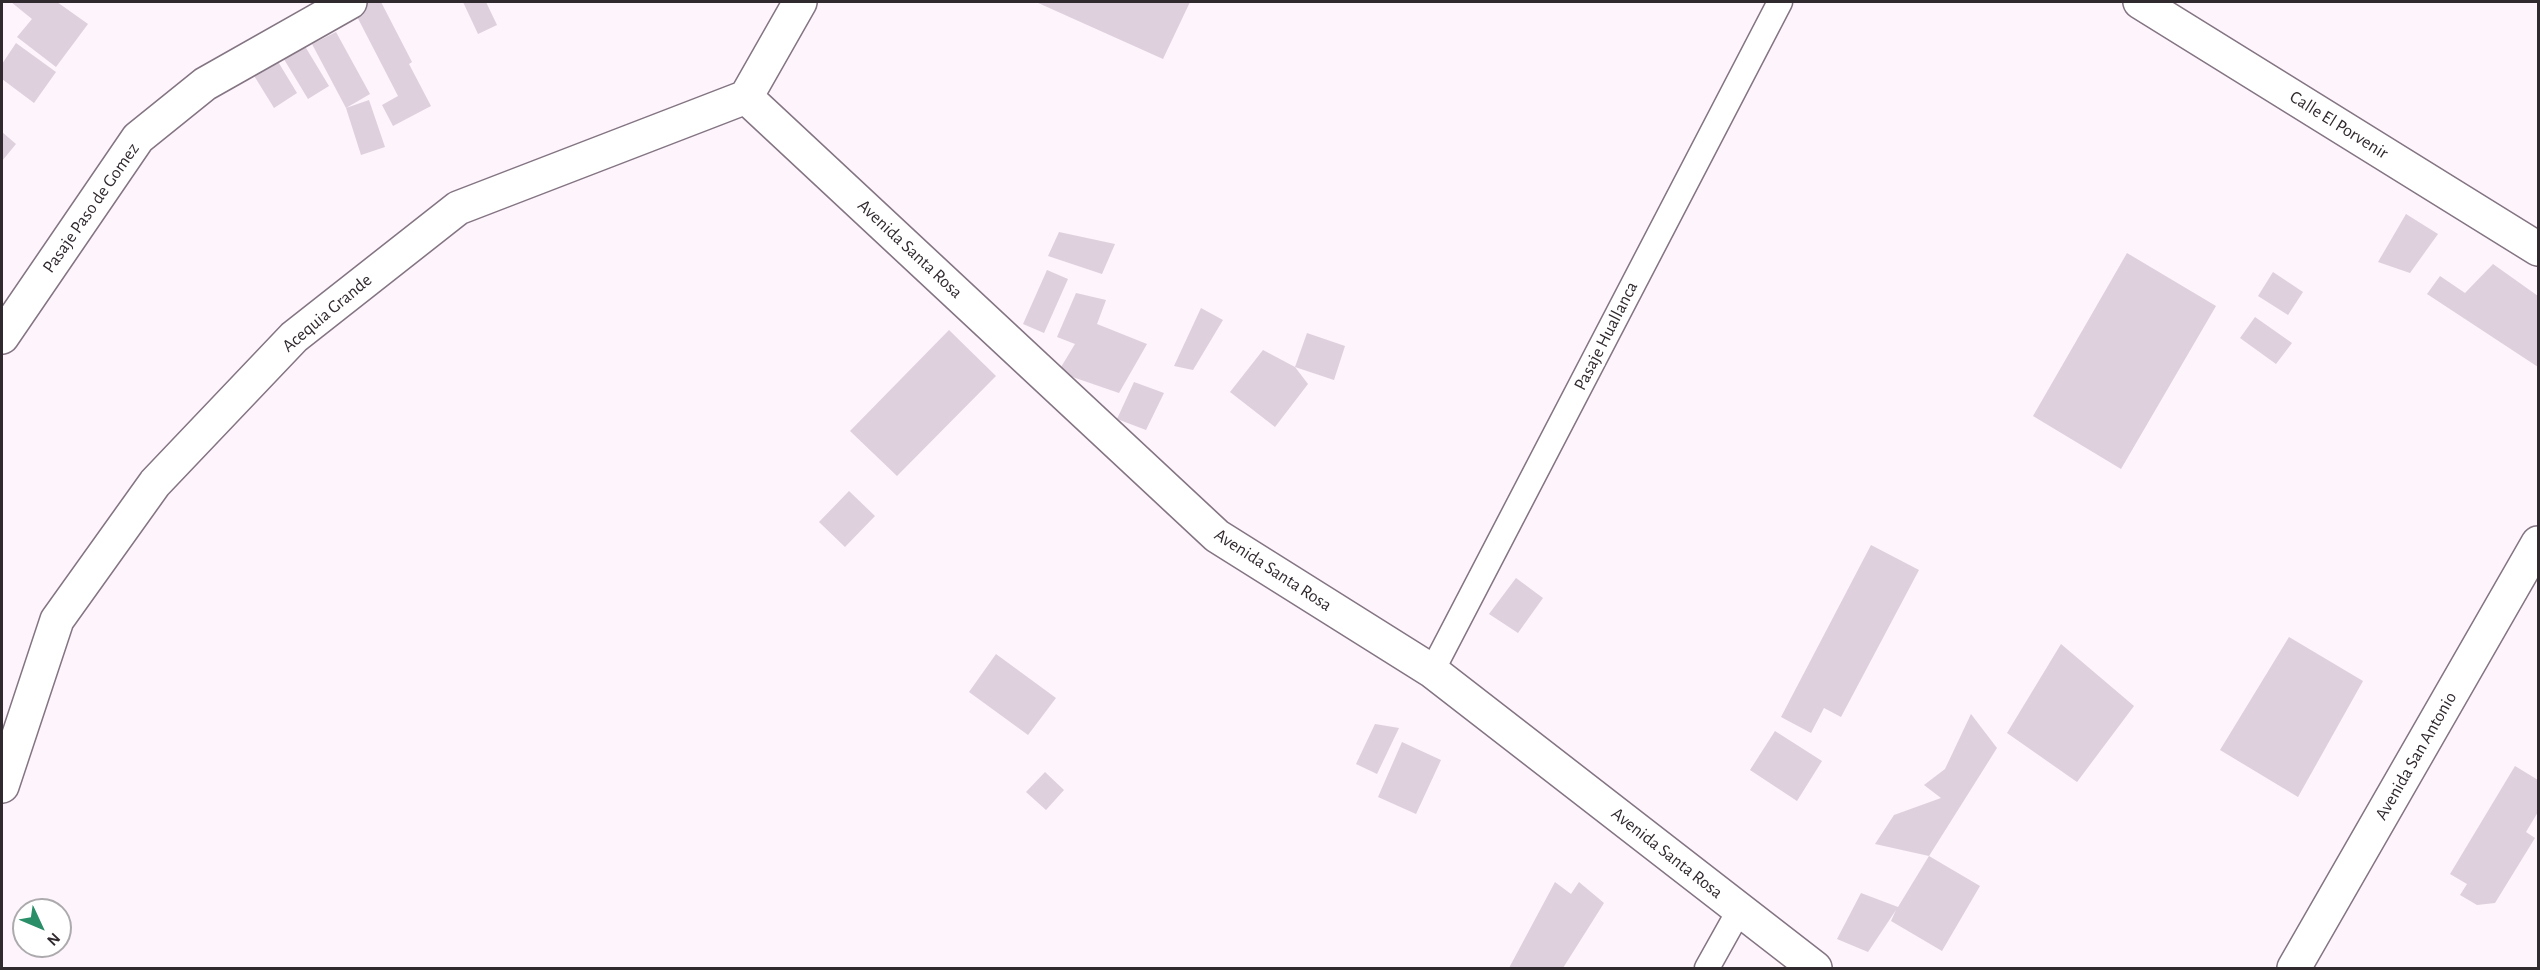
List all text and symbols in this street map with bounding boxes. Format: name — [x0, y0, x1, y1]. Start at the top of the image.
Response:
street label: Calle El Porvenir — [2286, 86, 2392, 164]
street label: Pasaje Paso de Gomez — [38, 139, 144, 277]
street label: Avenida Santa Rosa — [853, 195, 967, 303]
street label: Acequia Grande — [278, 269, 376, 357]
street label: Pasaje Huallanca — [1569, 278, 1643, 394]
street label: Avenida Santa Rosa — [1210, 524, 1336, 616]
street label: Avenida San Antonio — [2370, 688, 2462, 824]
street label: Avenida Santa Rosa — [1607, 803, 1727, 903]
north arrow — [12, 898, 72, 958]
text: N — [44, 930, 63, 949]

